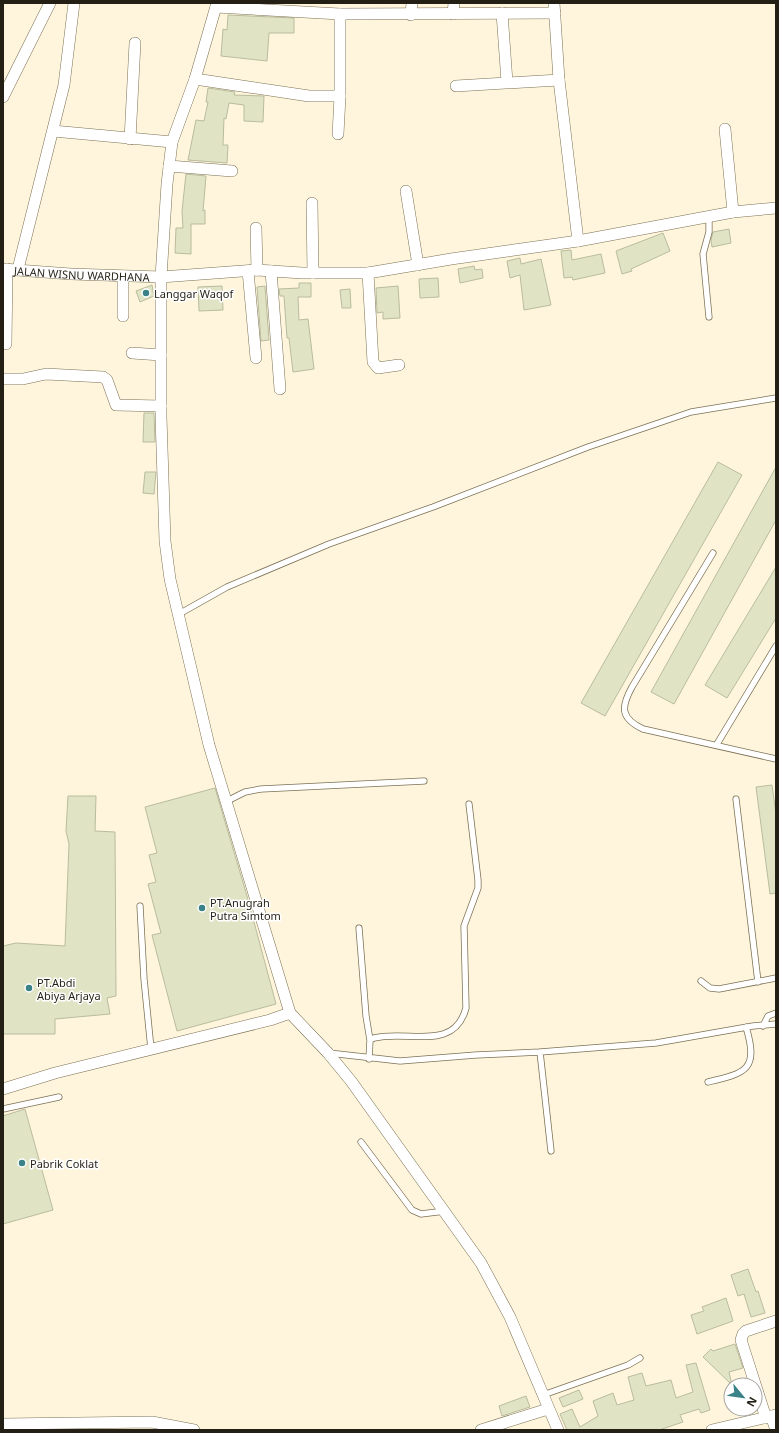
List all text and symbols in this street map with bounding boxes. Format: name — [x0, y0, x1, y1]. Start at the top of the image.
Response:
street label: JALAN WISNU WARDHANA — [13, 262, 151, 284]
place label: Langgar Waqof — [154, 286, 234, 301]
marker: Langgar Waqof — [141, 288, 151, 298]
place label: PT.Anugrah Putra Simtom — [210, 895, 281, 923]
marker: PT.Anugrah Putra Simtom — [197, 903, 207, 913]
place label: PT.Abdi Abiya Arjaya — [37, 975, 101, 1003]
marker: PT.Abdi Abiya Arjaya — [24, 983, 34, 993]
place label: Pabrik Coklat — [30, 1156, 98, 1171]
marker: Pabrik Coklat — [17, 1158, 27, 1168]
north arrow — [723, 1377, 763, 1417]
text: N — [743, 1395, 761, 1410]

